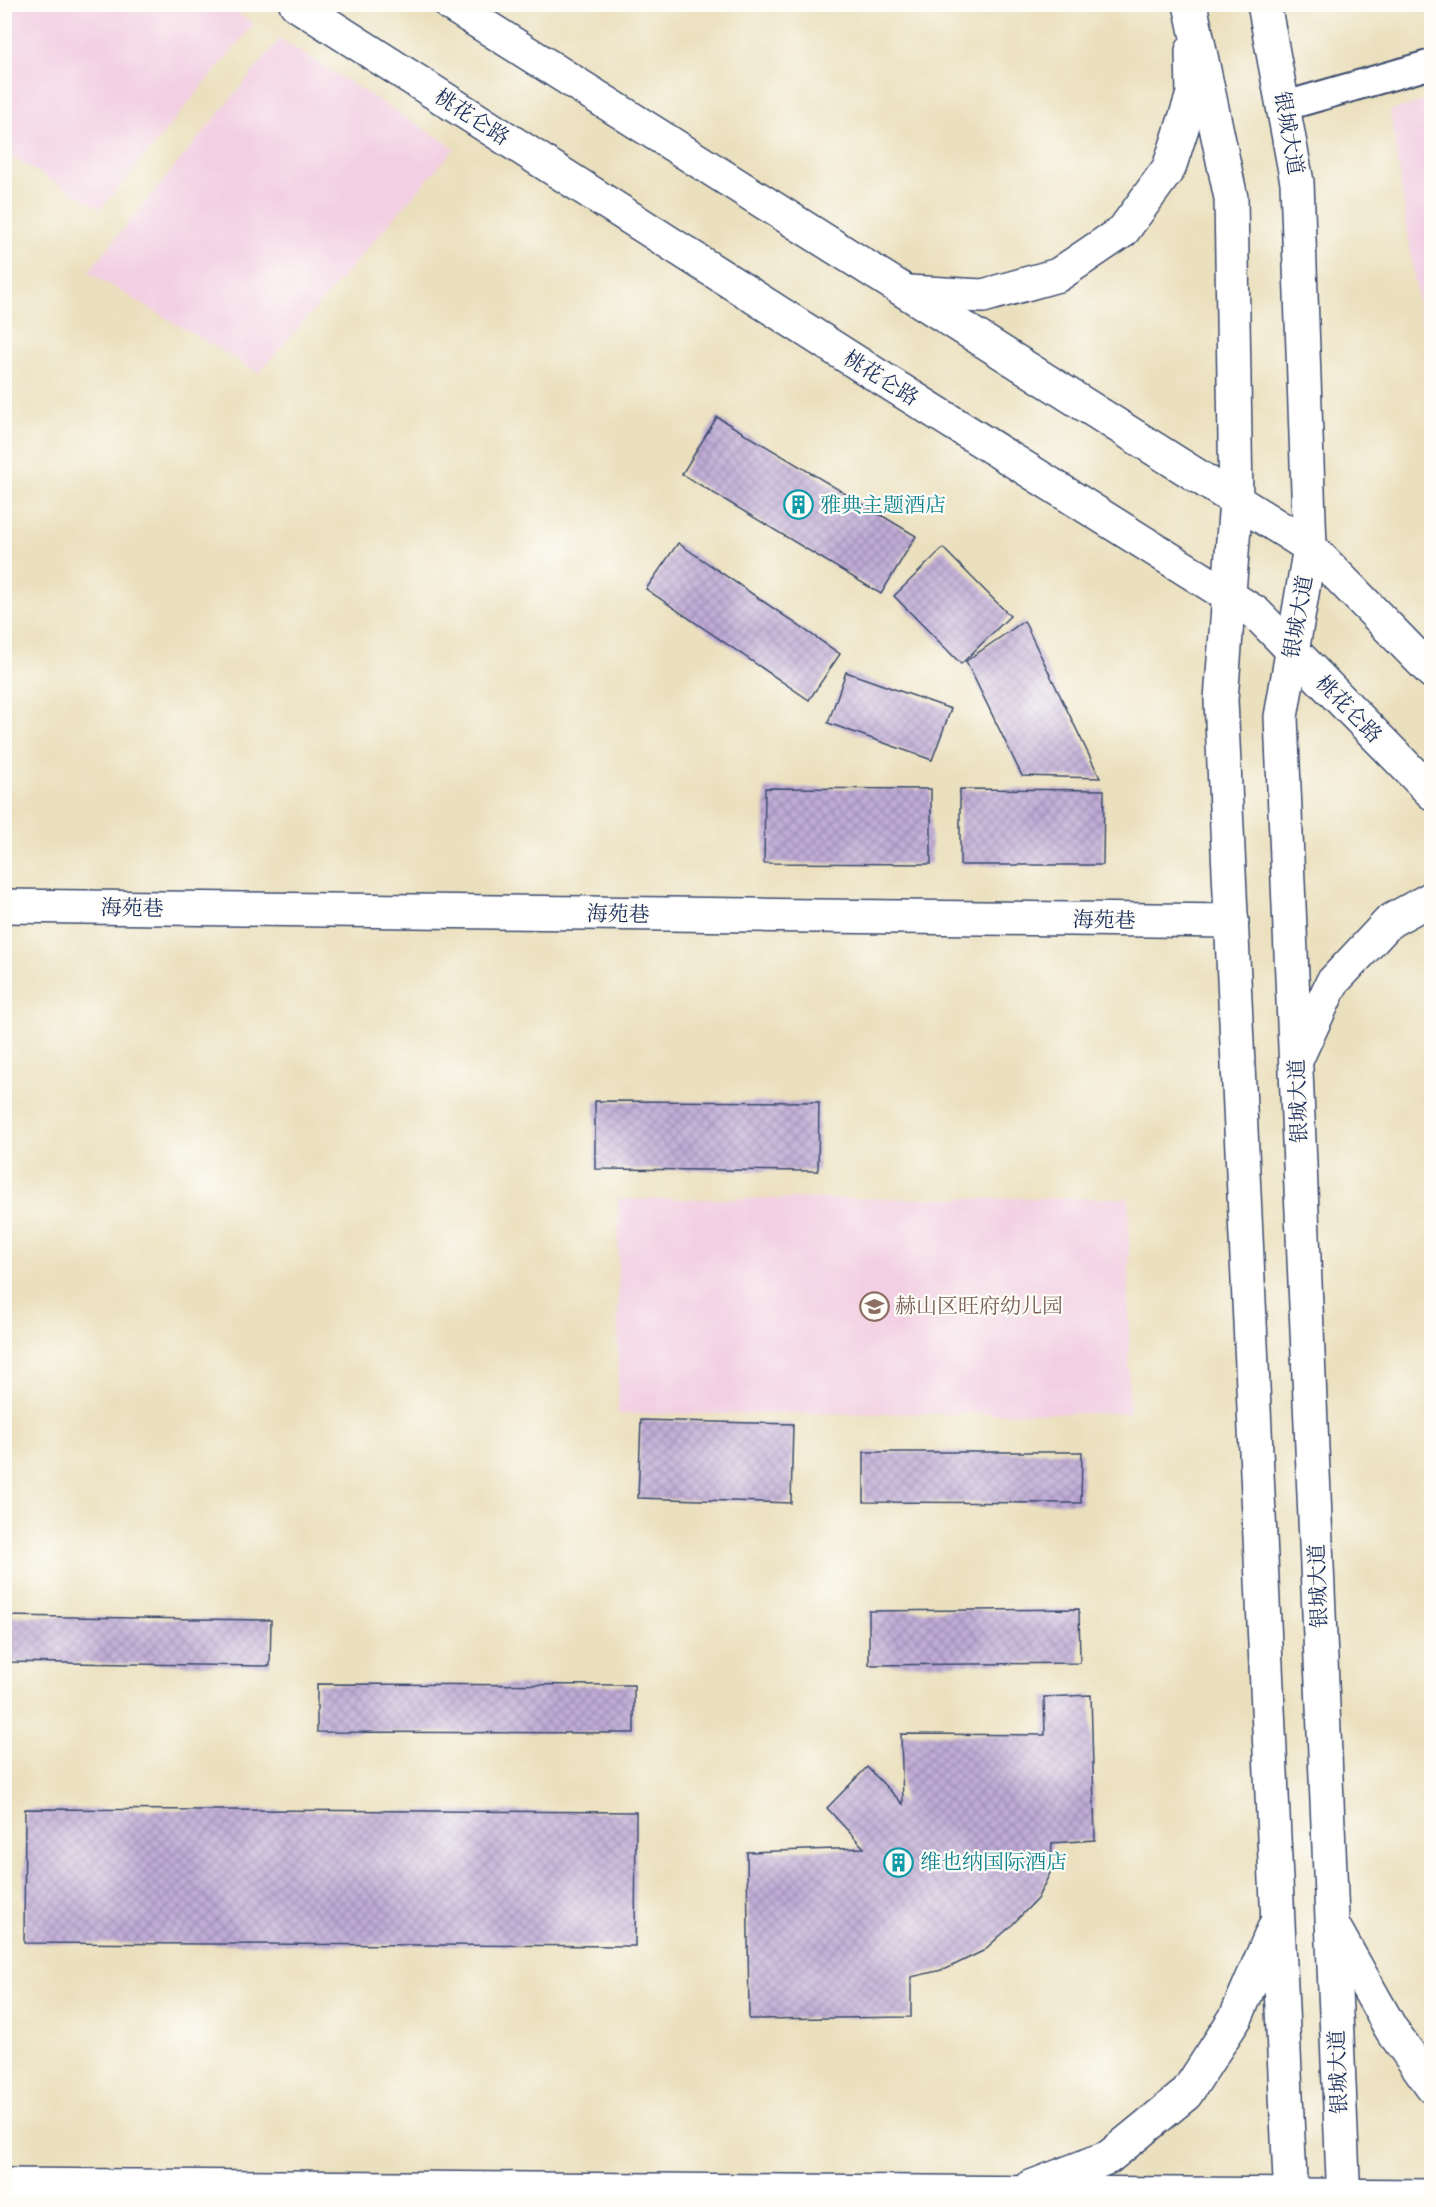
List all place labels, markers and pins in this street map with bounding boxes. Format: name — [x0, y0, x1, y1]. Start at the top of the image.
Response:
building icon: 雅典主题酒店 — [783, 489, 815, 521]
place label: 雅典主题酒店 — [820, 489, 946, 520]
school or university icon: 赫山区旺府幼儿园 — [858, 1290, 890, 1322]
place label: 赫山区旺府幼儿园 — [895, 1290, 1063, 1321]
building icon: 维也纳国际酒店 — [883, 1846, 915, 1878]
place label: 维也纳国际酒店 — [920, 1846, 1067, 1877]

